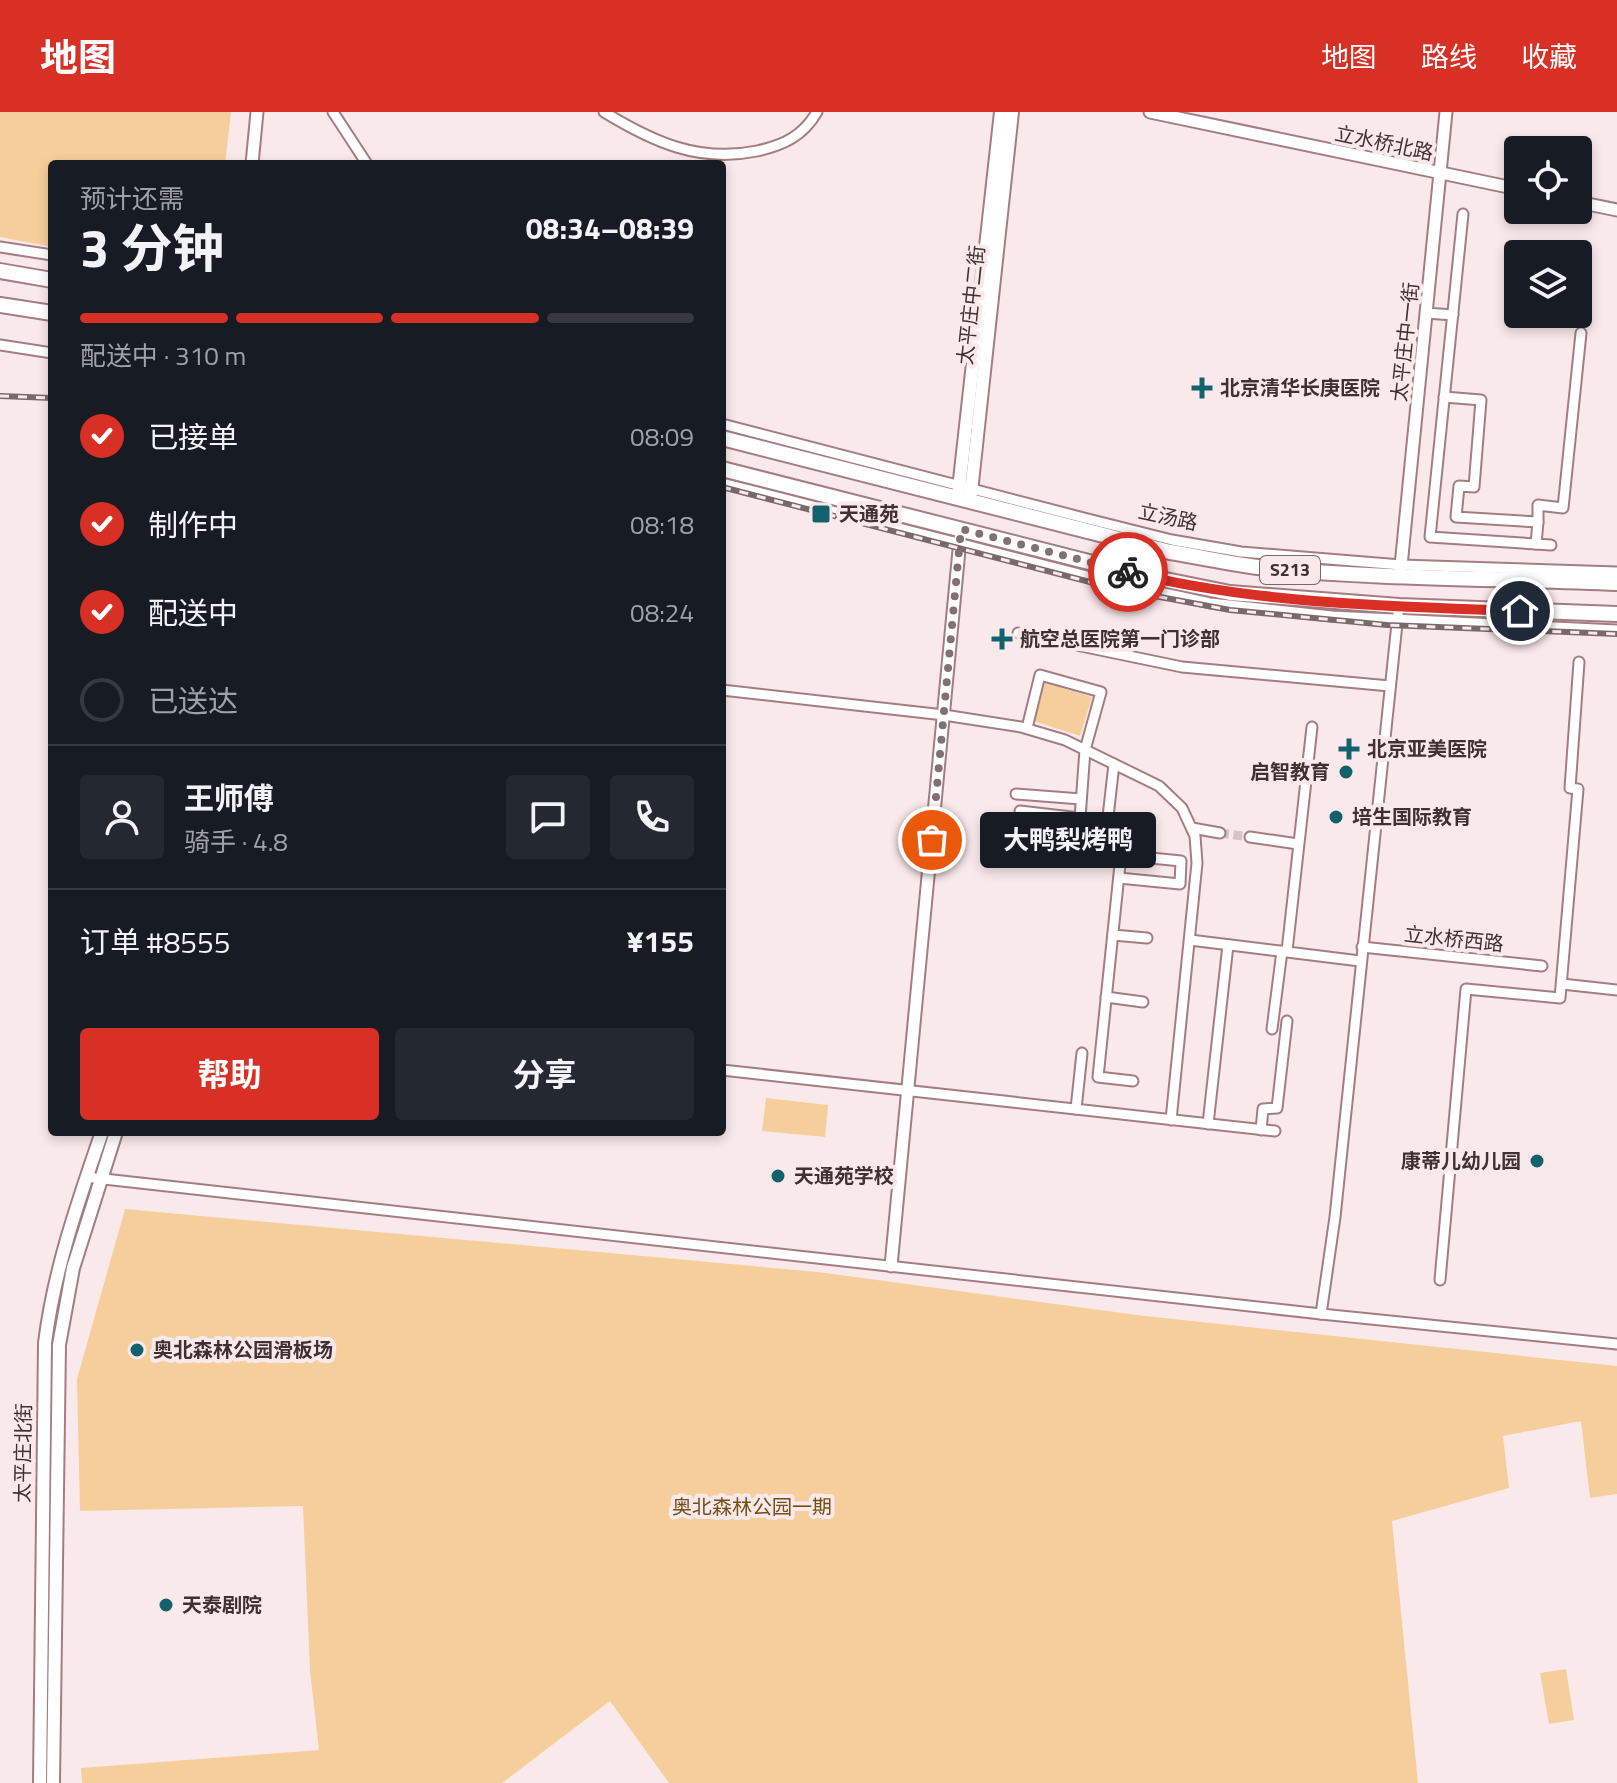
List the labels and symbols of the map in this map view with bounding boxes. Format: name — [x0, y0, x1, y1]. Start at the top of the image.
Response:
street label: 立水桥北路 — [1332, 117, 1436, 168]
street label: 太平庄中二街 — [949, 244, 992, 366]
street label: 太平庄中一街 — [1383, 281, 1426, 403]
place label: 北京清华长庚医院 — [1220, 372, 1380, 403]
marker: 北京清华长庚医院 — [1191, 377, 1213, 399]
street label: 立汤路 — [1136, 495, 1201, 538]
place label: 天通苑 — [839, 498, 899, 529]
marker: 天通苑 — [810, 503, 832, 525]
courier — [1088, 532, 1168, 612]
road number: S213 — [1260, 556, 1320, 584]
pin — [1486, 577, 1554, 645]
place label: 航空总医院第一门诊部 — [1020, 623, 1220, 654]
marker: 航空总医院第一门诊部 — [991, 628, 1013, 650]
place label: 北京亚美医院 — [1367, 733, 1487, 764]
marker: 北京亚美医院 — [1338, 738, 1360, 760]
place label: 启智教育 — [1250, 756, 1330, 787]
marker: 启智教育 — [1337, 763, 1355, 781]
place label: 培生国际教育 — [1352, 801, 1472, 832]
pin — [898, 806, 966, 874]
marker: 培生国际教育 — [1327, 808, 1345, 826]
callout: 大鸭梨烤鸭 — [980, 812, 1156, 868]
street label: 立水桥西路 — [1403, 918, 1505, 959]
place label: 康蒂儿幼儿园 — [1401, 1145, 1521, 1176]
marker: 康蒂儿幼儿园 — [1528, 1152, 1546, 1170]
place label: 天通苑学校 — [794, 1160, 894, 1191]
marker: 天通苑学校 — [769, 1167, 787, 1185]
place label: 奥北森林公园滑板场 — [153, 1334, 333, 1365]
marker: 奥北森林公园滑板场 — [128, 1341, 146, 1359]
street label: 太平庄北街 — [6, 1403, 39, 1503]
park label: 奥北森林公园一期 — [672, 1491, 832, 1522]
place label: 天泰剧院 — [182, 1589, 262, 1620]
marker: 天泰剧院 — [157, 1596, 175, 1614]

